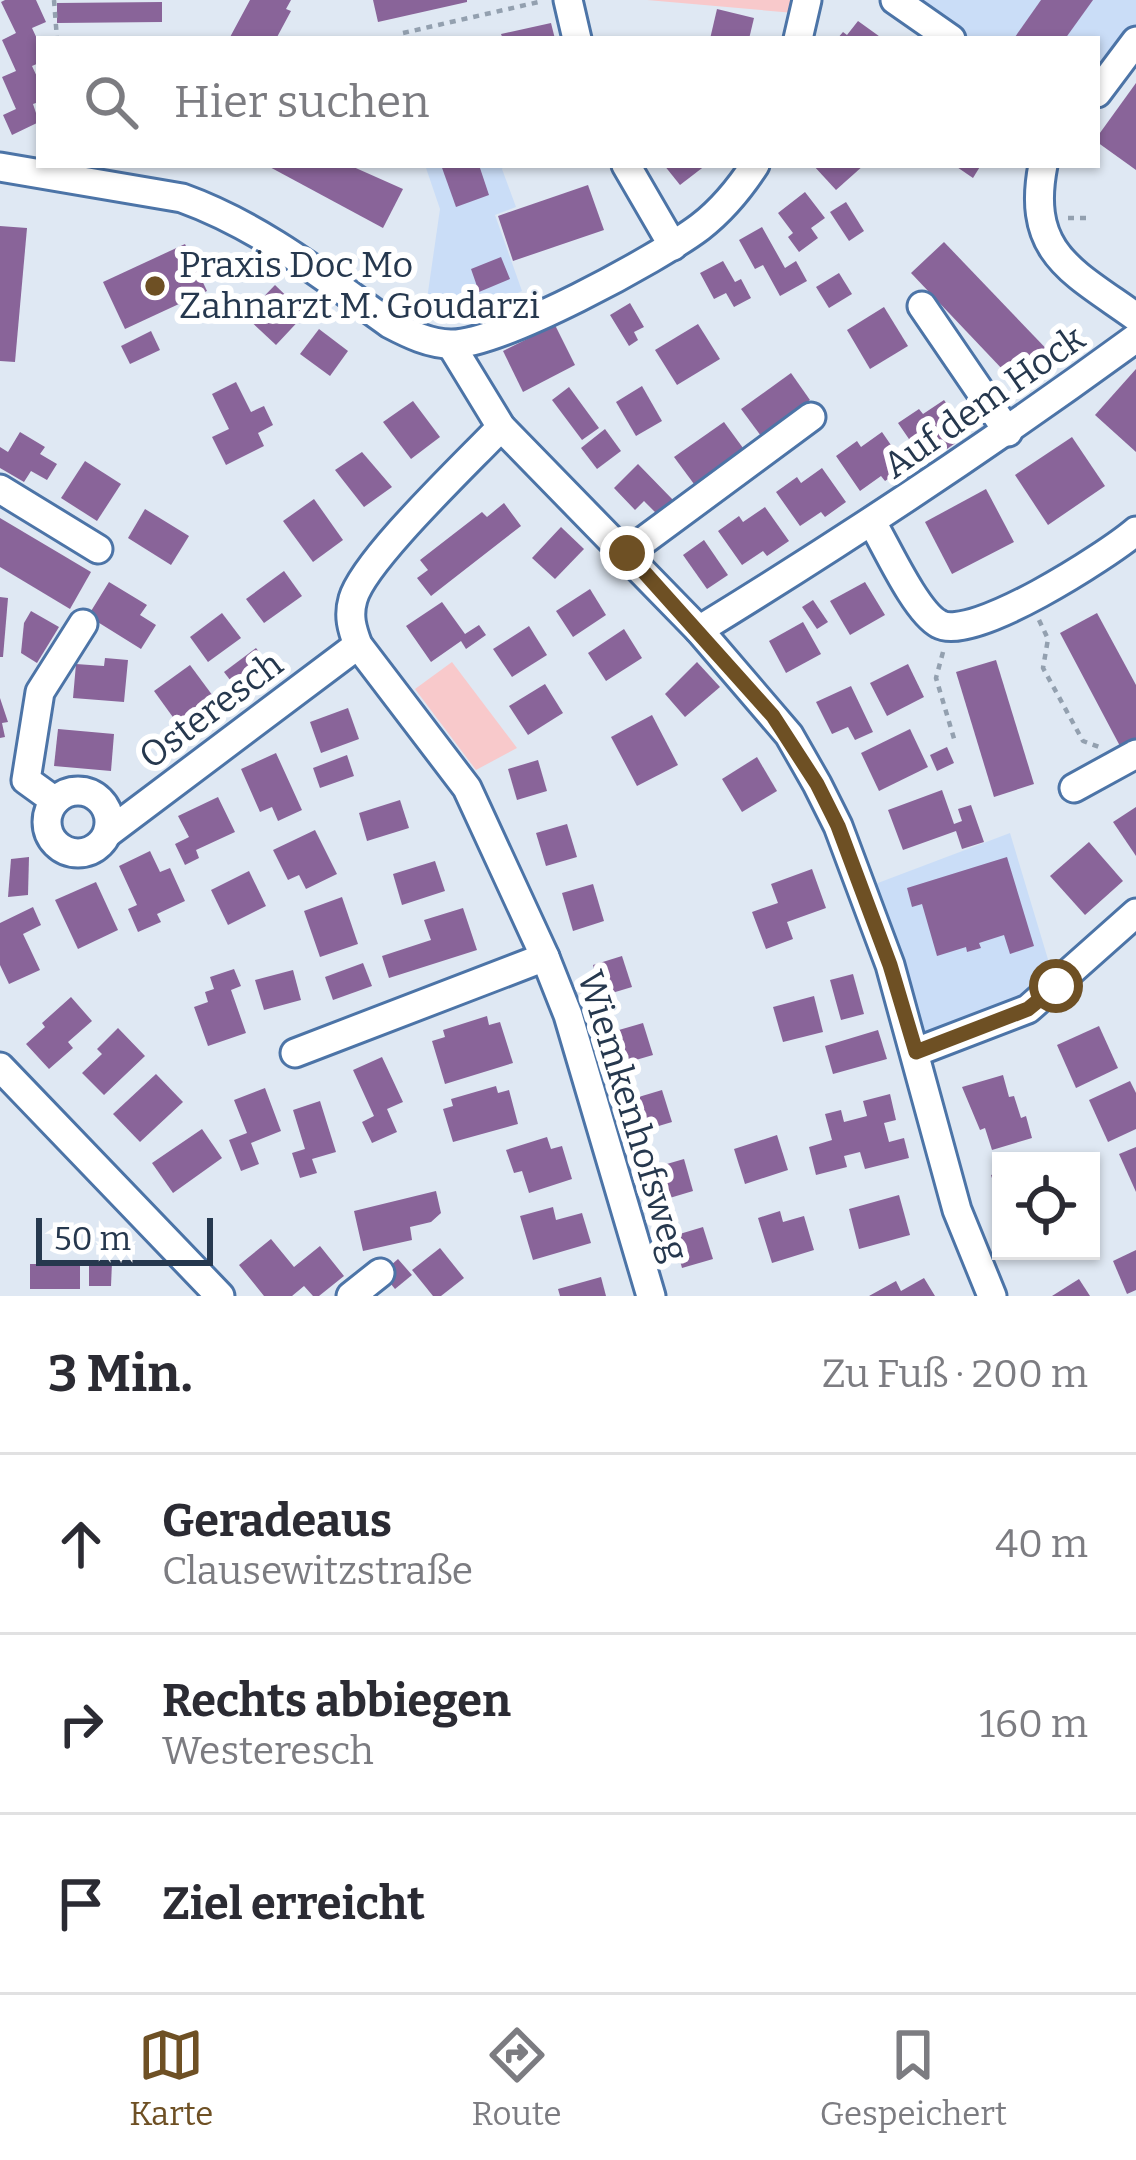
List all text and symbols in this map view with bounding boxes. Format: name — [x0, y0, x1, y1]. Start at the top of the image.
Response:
search box — [36, 36, 1100, 168]
icon: search — [78, 69, 144, 135]
text: Hier suchen — [174, 75, 430, 129]
place label: Praxis Doc Mo Zahnarzt M. Goudarzi — [179, 243, 540, 328]
marker: Praxis Doc Mo Zahnarzt M. Goudarzi — [142, 273, 168, 299]
street label: Auf dem Hock — [875, 316, 1094, 488]
route end — [600, 526, 654, 580]
street label: Osteresch — [131, 642, 291, 778]
route start — [1029, 959, 1083, 1013]
street label: Wiemkenhofsweg — [568, 965, 698, 1267]
map controls — [992, 1152, 1100, 1260]
button: locate — [992, 1152, 1100, 1260]
scale bar — [36, 1212, 213, 1265]
text: 50 m — [54, 1219, 131, 1259]
text: 3 Min. — [48, 1343, 193, 1405]
text: Zu Fuß · 200 m — [822, 1351, 1088, 1397]
text: Geradeaus — [162, 1494, 392, 1548]
icon: ahead — [48, 1511, 114, 1577]
text: 40 m — [995, 1521, 1088, 1567]
text: Clausewitzstraße — [162, 1548, 473, 1594]
text: Rechts abbiegen — [162, 1674, 511, 1728]
icon: right — [48, 1691, 114, 1757]
text: 160 m — [979, 1701, 1088, 1747]
text: Westeresch — [162, 1728, 374, 1774]
icon: arrive — [48, 1871, 114, 1937]
text: Ziel erreicht — [162, 1877, 425, 1931]
tab: Karte — [129, 2022, 213, 2134]
tab: Route — [472, 2022, 562, 2134]
tab: Gespeichert — [820, 2022, 1007, 2134]

